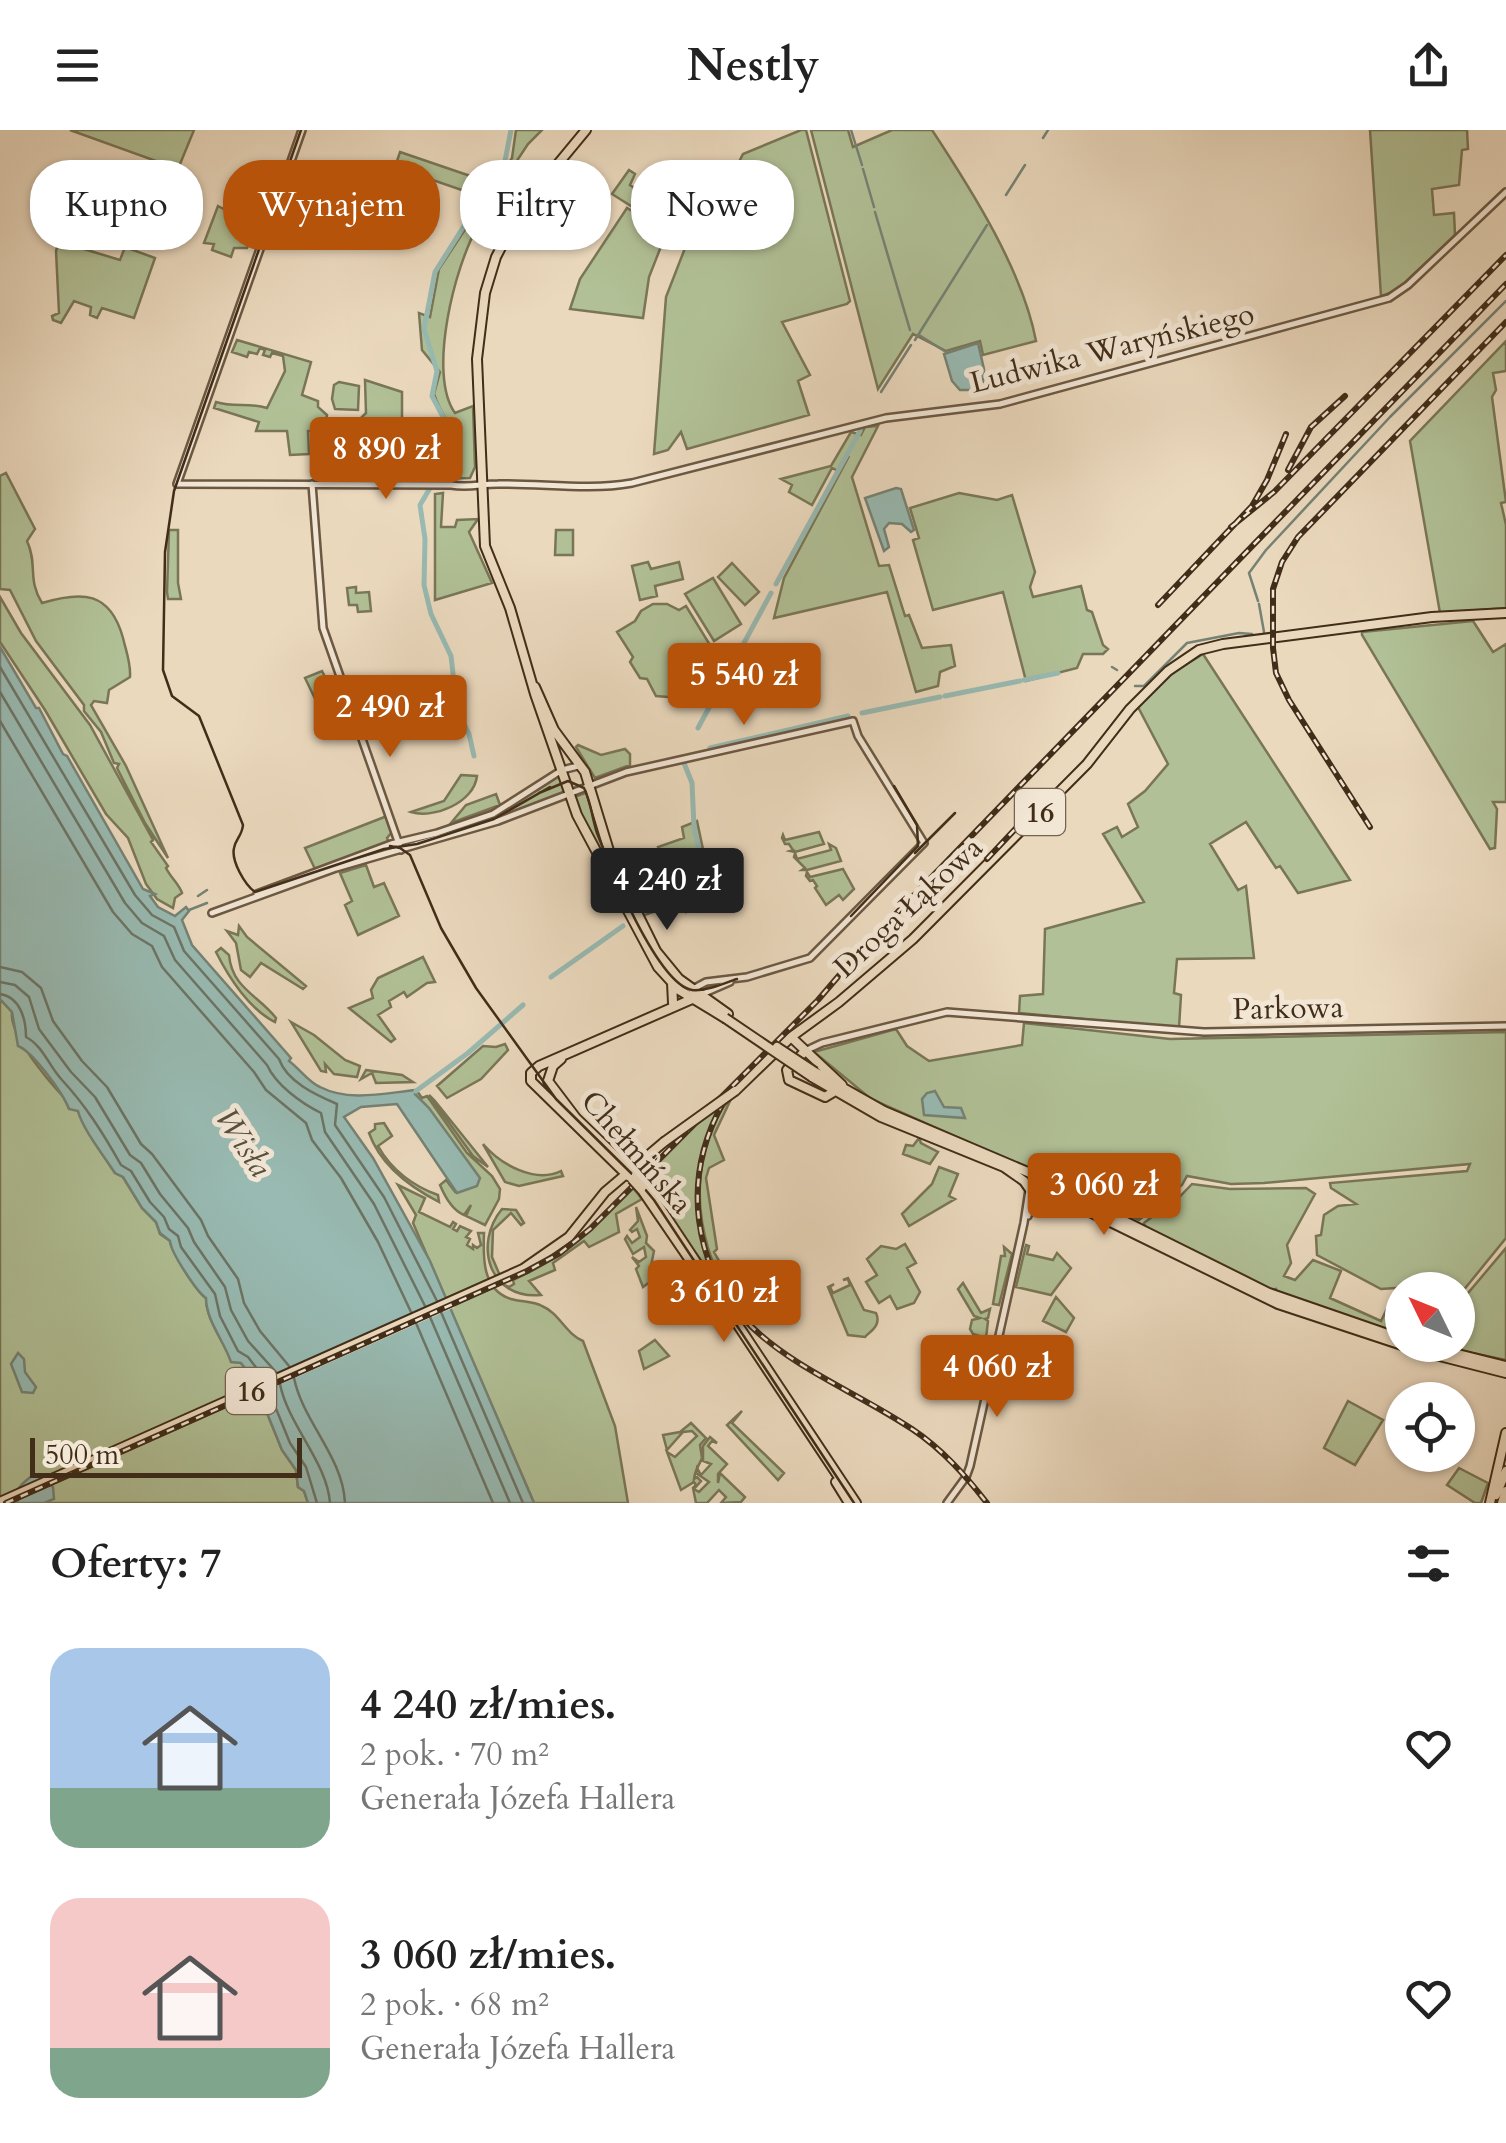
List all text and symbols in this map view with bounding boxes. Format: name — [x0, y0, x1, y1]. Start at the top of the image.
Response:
text: Nestly — [687, 35, 819, 96]
icon: menu — [50, 38, 105, 93]
icon: share — [1401, 38, 1456, 93]
chip: Kupno — [30, 160, 203, 250]
chip: Wynajem — [223, 160, 440, 250]
chip: Filtry — [460, 160, 611, 250]
chip: Nowe — [631, 160, 794, 250]
street label: Ludwika Waryńskiego — [966, 293, 1258, 404]
pin: 8 890 zł — [283, 417, 489, 502]
text: 8 890 zł — [332, 427, 440, 471]
pin: 5 540 zł — [641, 643, 847, 728]
text: 5 540 zł — [690, 653, 798, 697]
pin: 2 490 zł — [287, 675, 493, 760]
text: 2 490 zł — [336, 685, 444, 729]
road number: 16 — [1015, 789, 1065, 835]
street label: Droga Łąkowa — [825, 828, 992, 987]
pin: 4 240 zł — [564, 848, 770, 933]
text: 4 240 zł — [613, 858, 721, 902]
street label: Parkowa — [1232, 987, 1344, 1030]
street label: Chełmińska — [572, 1082, 702, 1223]
water label: Wisła — [204, 1099, 282, 1186]
pin: 3 060 zł — [1001, 1153, 1207, 1238]
text: 3 060 zł — [1050, 1163, 1158, 1207]
pin: 3 610 zł — [621, 1260, 827, 1345]
text: 3 610 zł — [670, 1270, 778, 1314]
north arrow — [1385, 1272, 1475, 1362]
map controls — [1385, 1272, 1475, 1472]
pin: 4 060 zł — [894, 1335, 1100, 1420]
text: 4 060 zł — [943, 1345, 1051, 1389]
road number: 16 — [226, 1368, 276, 1414]
button: locate — [1385, 1382, 1475, 1472]
scale bar — [30, 1433, 302, 1478]
text: 500 m — [45, 1436, 119, 1474]
text: Oferty: 7 — [50, 1535, 221, 1592]
icon: filters — [1401, 1536, 1456, 1591]
text: 4 240 zł/mies. — [360, 1676, 616, 1733]
icon: home — [130, 1688, 250, 1808]
icon: heart — [1401, 1721, 1456, 1776]
text: 2 pok. · 70 m² — [360, 1733, 549, 1777]
text: Generała Józefa Hallera — [360, 1777, 675, 1821]
text: 3 060 zł/mies. — [360, 1926, 616, 1983]
icon: home — [130, 1938, 250, 2058]
icon: heart — [1401, 1971, 1456, 2026]
text: 2 pok. · 68 m² — [360, 1983, 549, 2027]
text: Generała Józefa Hallera — [360, 2027, 675, 2071]

